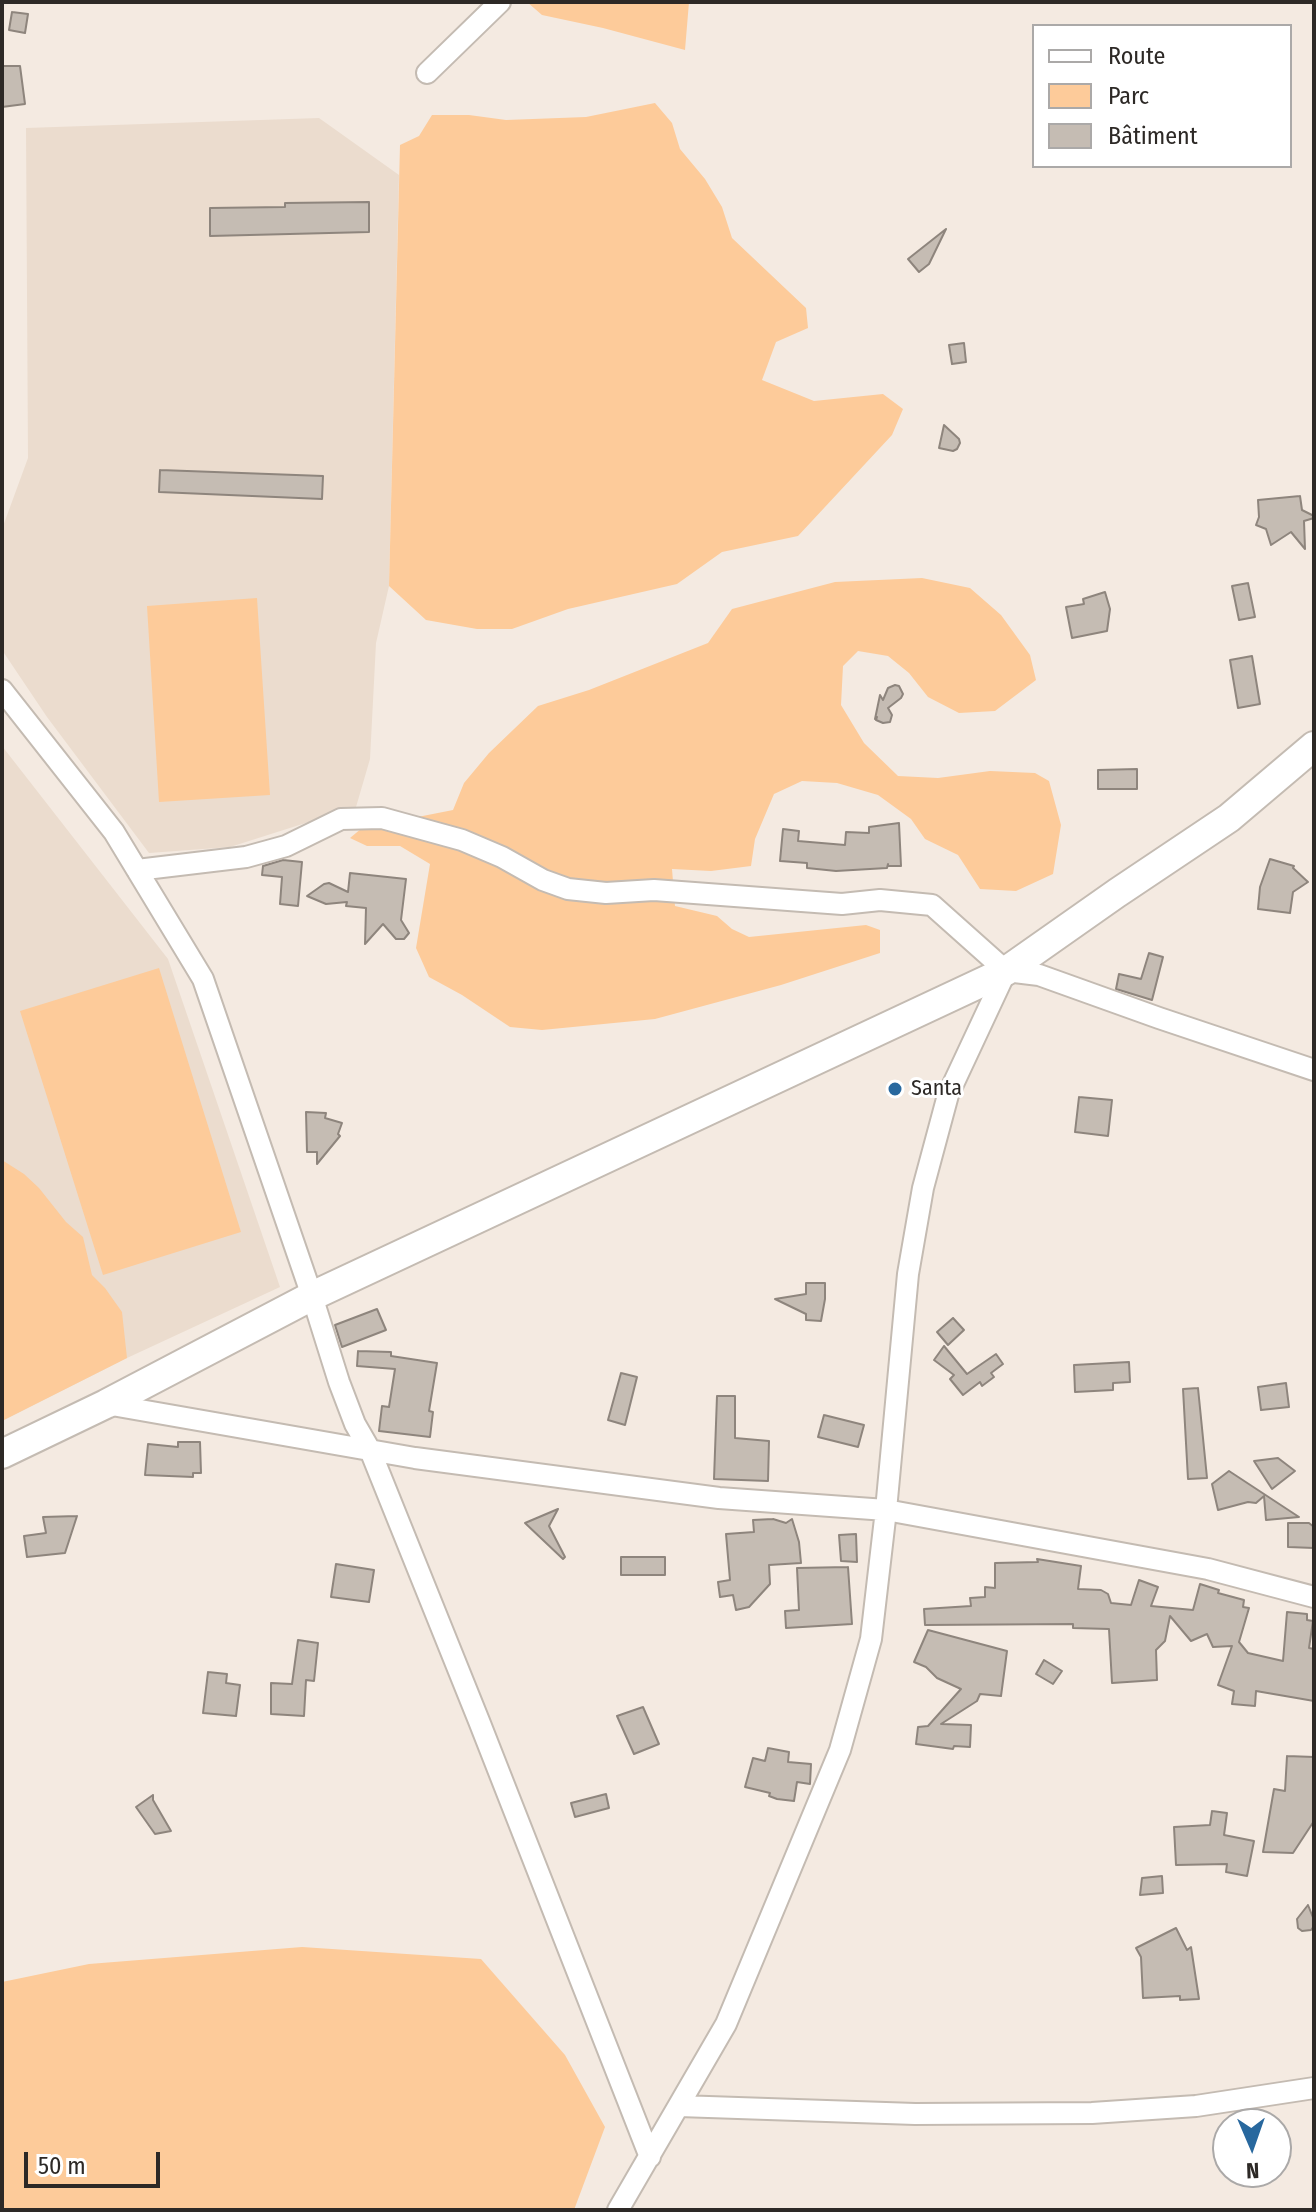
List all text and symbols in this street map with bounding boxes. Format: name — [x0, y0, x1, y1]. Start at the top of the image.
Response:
legend — [1032, 24, 1292, 168]
text: Route — [1108, 42, 1165, 70]
text: Parc — [1108, 82, 1149, 110]
text: Bâtiment — [1108, 122, 1198, 150]
place label: Santa — [911, 1076, 962, 1102]
marker: Santa — [886, 1080, 904, 1098]
north arrow — [1212, 2108, 1292, 2188]
scale bar — [28, 2136, 164, 2186]
text: 50 m — [38, 2152, 86, 2180]
text: N — [1246, 2157, 1260, 2184]

